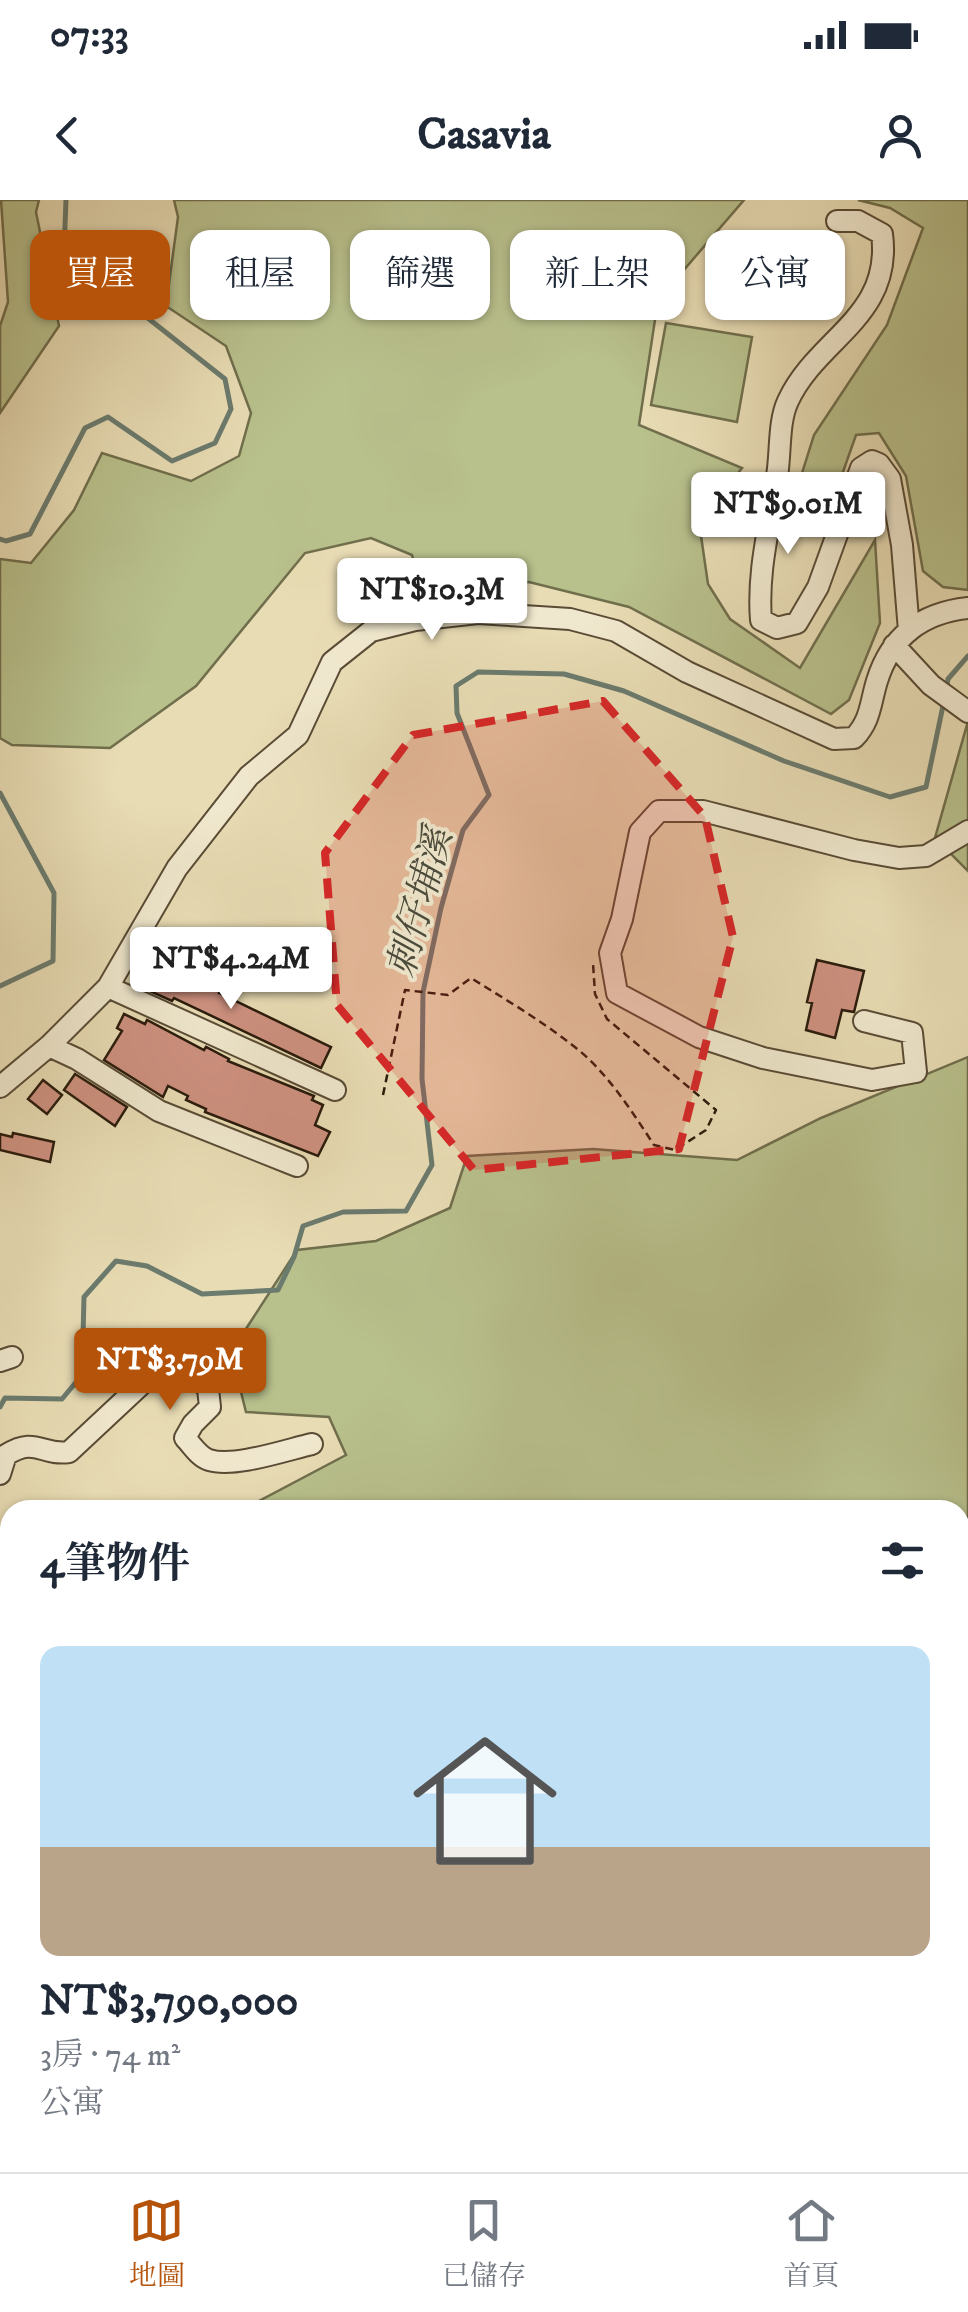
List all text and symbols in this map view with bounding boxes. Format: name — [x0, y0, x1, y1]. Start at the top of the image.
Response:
text: 07:33 — [50, 11, 129, 59]
text: Casavia — [417, 107, 551, 163]
icon: back — [40, 108, 95, 163]
icon: person — [873, 108, 928, 163]
chip: 買屋 — [30, 230, 170, 320]
chip: 租屋 — [190, 230, 330, 320]
chip: 篩選 — [350, 230, 490, 320]
chip: 新上架 — [510, 230, 685, 320]
chip: 公寓 — [705, 230, 845, 320]
pin: NT$9.01M — [685, 472, 891, 557]
text: NT$9.01M — [713, 484, 863, 524]
pin: NT$10.3M — [329, 558, 535, 643]
text: NT$10.3M — [359, 570, 505, 610]
water label: 刺仔埔溪 — [378, 820, 465, 983]
pin: NT$4.24M — [128, 927, 334, 1012]
text: NT$4.24M — [152, 939, 310, 979]
pin: NT$3.79M — [67, 1328, 273, 1413]
text: NT$3.79M — [96, 1340, 244, 1380]
icon: filters — [875, 1533, 930, 1588]
text: 4筆物件 — [40, 1539, 190, 1591]
icon: home — [395, 1711, 575, 1891]
text: NT$3,790,000 — [40, 1976, 298, 2028]
text: 3房 · 74 m² — [40, 2036, 180, 2076]
text: 公寓 — [40, 2084, 104, 2124]
tab: 地圖 — [129, 2193, 185, 2294]
tab: 已儲存 — [442, 2193, 526, 2294]
tab: 首頁 — [783, 2193, 839, 2294]

